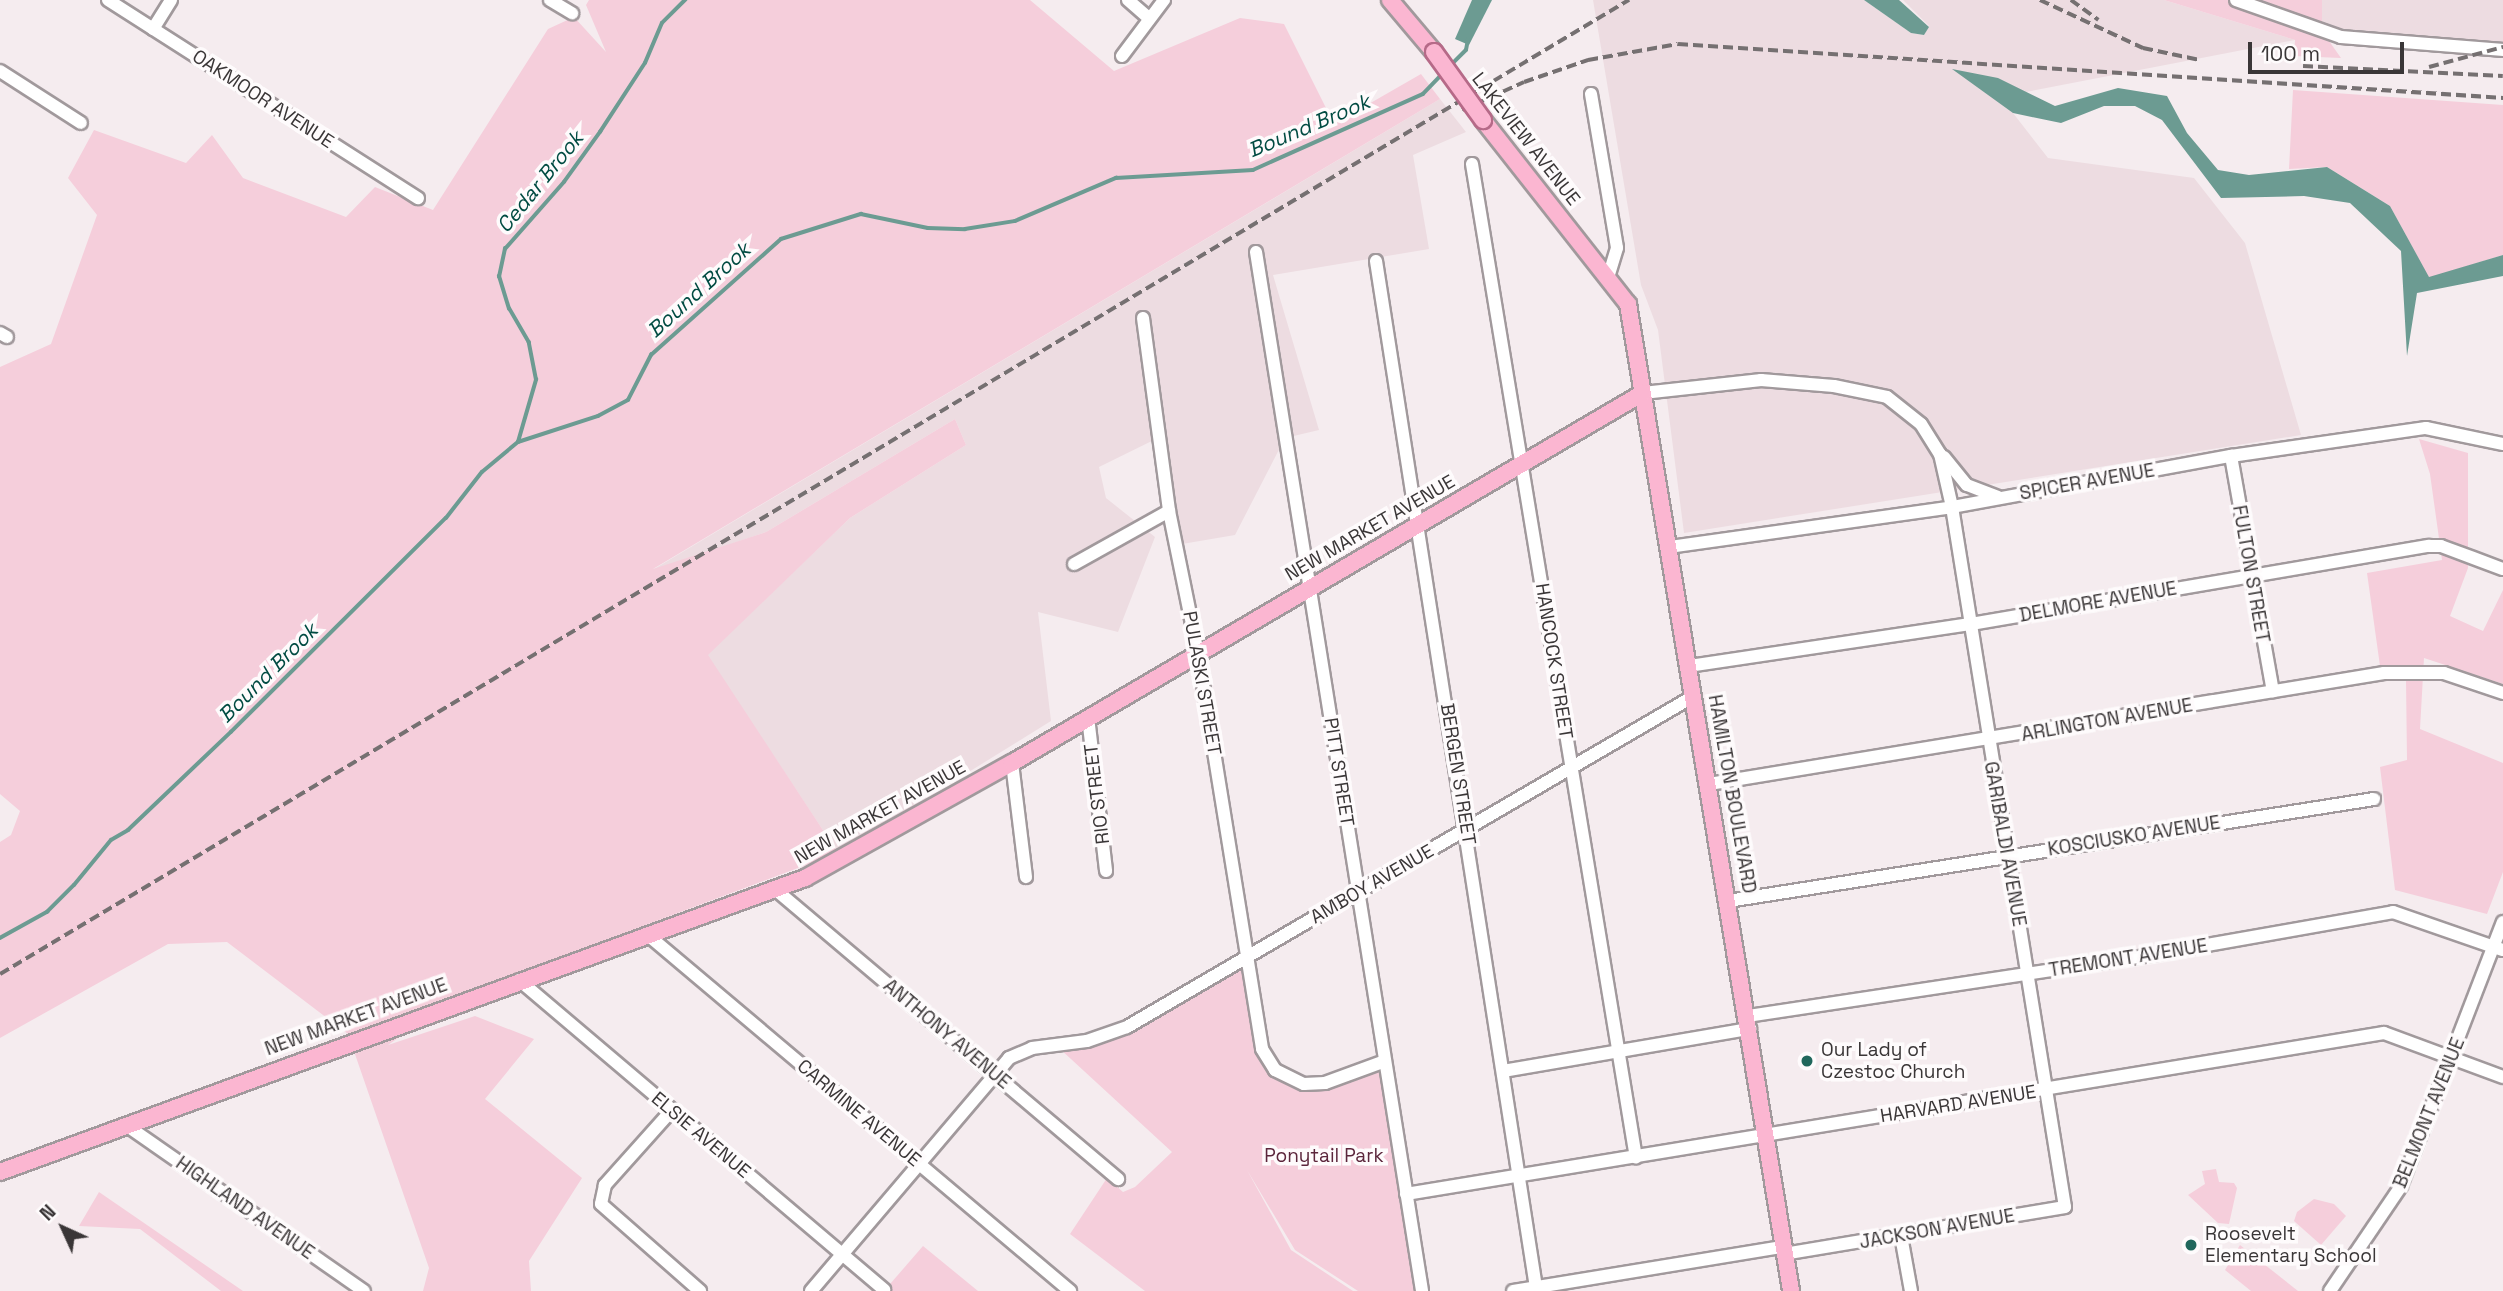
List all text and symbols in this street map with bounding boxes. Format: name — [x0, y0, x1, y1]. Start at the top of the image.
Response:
scale bar — [2251, 28, 2407, 72]
text: 100 m — [2261, 40, 2320, 67]
street label: OAKMOOR AVENUE — [188, 45, 338, 153]
street label: LAKEVIEW AVENUE — [1467, 68, 1585, 210]
water label: Bound Brook — [1244, 89, 1374, 163]
water label: Cedar Brook — [491, 126, 589, 238]
water label: Bound Brook — [642, 237, 756, 343]
street label: SPICER AVENUE — [2018, 459, 2156, 505]
street label: NEW MARKET AVENUE — [1281, 470, 1459, 586]
street label: FULTON STREET — [2228, 503, 2274, 645]
street label: DELMORE AVENUE — [2017, 577, 2179, 627]
street label: HANCOCK STREET — [1530, 581, 1578, 741]
street label: PULASKI STREET — [1178, 609, 1226, 757]
water label: Bound Brook — [213, 618, 323, 728]
street label: HAMILTON BOULEVARD — [1703, 693, 1761, 895]
street label: ARLINGTON AVENUE — [2019, 694, 2195, 746]
street label: BERGEN STREET — [1436, 702, 1480, 846]
street label: PITT STREET — [1319, 716, 1359, 828]
street label: RIO STREET — [1080, 742, 1114, 846]
street label: NEW MARKET AVENUE — [790, 755, 970, 869]
street label: GARIBALDI AVENUE — [1979, 760, 2031, 928]
street label: KOSCIUSKO AVENUE — [2046, 811, 2222, 861]
street label: AMBOY AVENUE — [1306, 839, 1438, 929]
street label: TREMONT AVENUE — [2047, 934, 2209, 982]
street label: NEW MARKET AVENUE — [261, 973, 451, 1061]
street label: ANTHONY AVENUE — [879, 974, 1015, 1094]
street label: BELMONT AVENUE — [2388, 1034, 2470, 1192]
place label: Our Lady of Czestoc Church — [1821, 1039, 1965, 1083]
marker: Our Lady of Czestoc Church — [1799, 1053, 1815, 1069]
street label: CARMINE AVENUE — [792, 1055, 926, 1171]
street label: HARVARD AVENUE — [1878, 1080, 2038, 1128]
street label: ELSIE AVENUE — [647, 1087, 755, 1183]
park label: Ponytail Park — [1264, 1145, 1384, 1167]
street label: HIGHLAND AVENUE — [171, 1152, 319, 1264]
north arrow — [28, 1193, 98, 1263]
text: N — [34, 1199, 61, 1226]
street label: JACKSON AVENUE — [1857, 1204, 2017, 1254]
place label: Roosevelt Elementary School — [2205, 1223, 2377, 1267]
marker: Roosevelt Elementary School — [2183, 1237, 2199, 1253]

